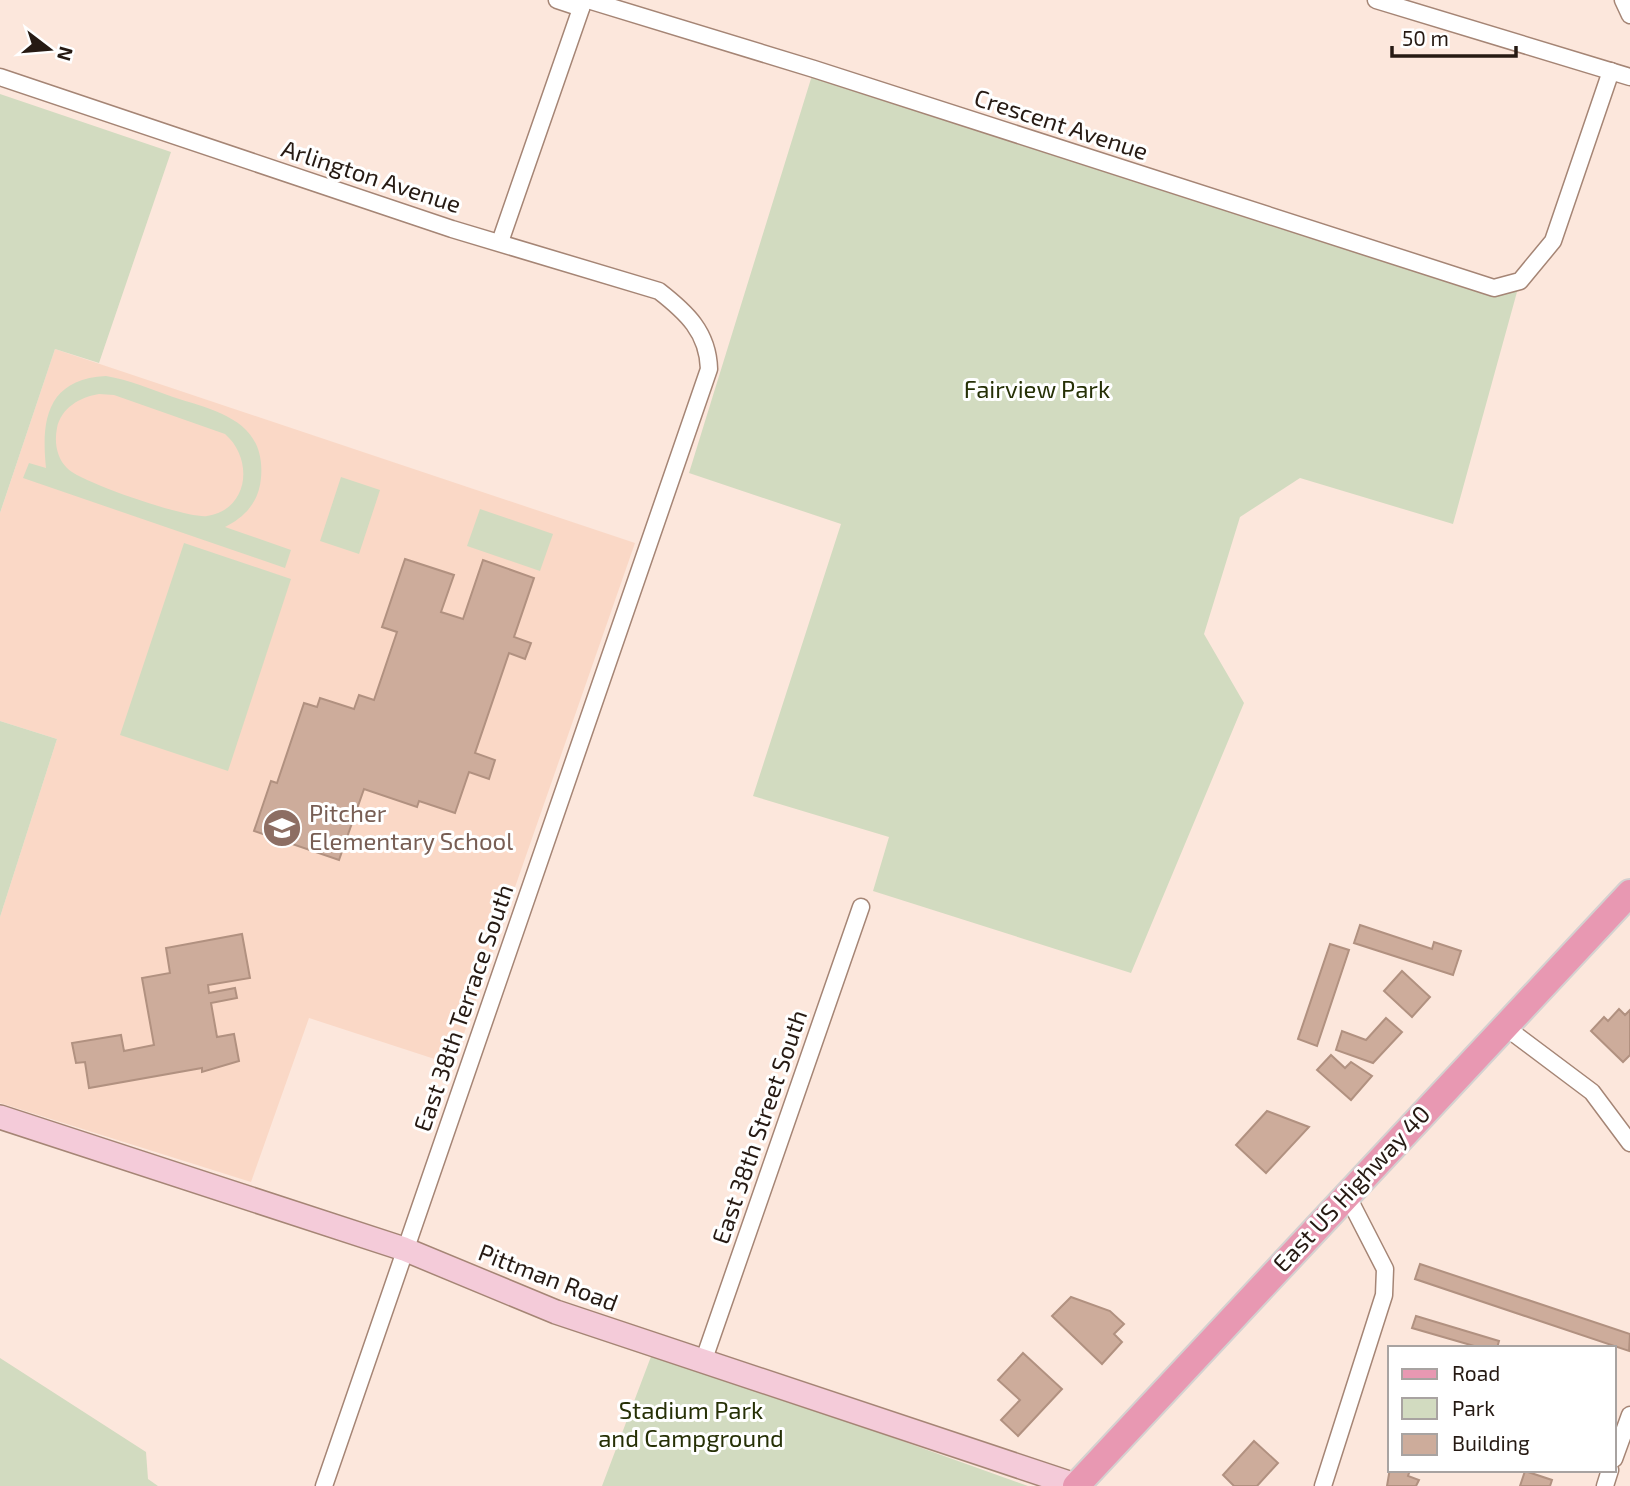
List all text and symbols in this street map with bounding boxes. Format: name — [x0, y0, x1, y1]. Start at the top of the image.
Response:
north arrow — [14, 14, 84, 84]
scale bar — [1392, 14, 1516, 58]
text: 50 m — [1402, 25, 1449, 50]
text: N — [53, 44, 79, 64]
street label: Crescent Avenue — [971, 82, 1152, 165]
street label: Arlington Avenue — [278, 133, 465, 218]
park label: Fairview Park — [964, 374, 1110, 403]
place label: Pitcher Elementary School — [309, 798, 513, 855]
school or university icon: Pitcher Elementary School — [261, 807, 303, 849]
street label: East 38th Terrace South — [407, 880, 519, 1135]
street label: East 38th Street South — [705, 1006, 812, 1247]
street label: East US Highway 40 — [1266, 1099, 1436, 1277]
street label: Pittman Road — [475, 1237, 622, 1317]
legend — [1388, 1346, 1616, 1472]
text: Road — [1452, 1360, 1500, 1385]
park label: Stadium Park and Campground — [598, 1395, 784, 1452]
text: Park — [1452, 1395, 1495, 1420]
text: Building — [1452, 1430, 1530, 1455]

